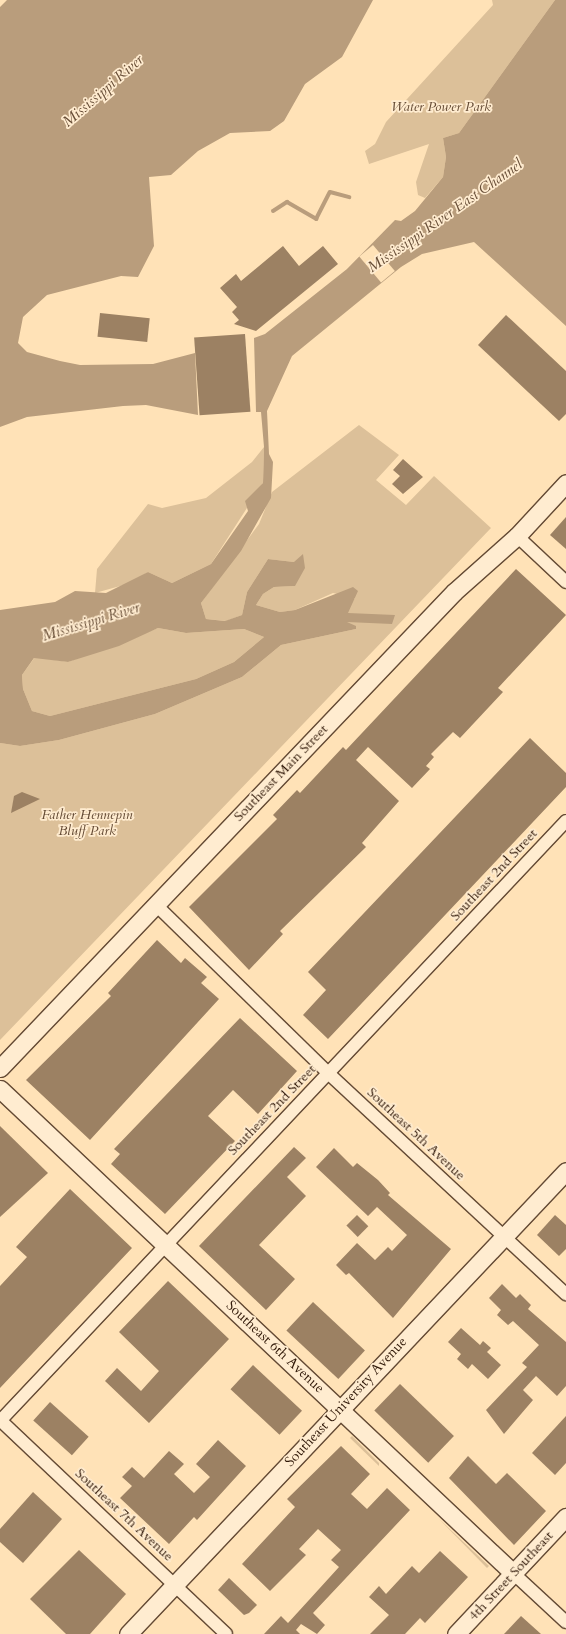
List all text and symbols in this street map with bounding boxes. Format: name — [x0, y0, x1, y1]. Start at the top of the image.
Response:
water label: Mississippi River — [59, 51, 147, 131]
park label: Water Power Park — [391, 99, 491, 115]
water label: Mississippi River East Channel — [364, 156, 526, 276]
water label: Mississippi River — [40, 599, 142, 645]
street label: Southeast Main Street — [230, 721, 332, 825]
park label: Father Hennepin Bluff Park — [41, 807, 133, 840]
street label: Southeast 2nd Street — [447, 826, 541, 924]
street label: Southeast 2nd Street — [224, 1061, 320, 1159]
street label: Southeast 5th Avenue — [363, 1084, 469, 1184]
street label: Southeast 6th Avenue — [222, 1297, 328, 1397]
street label: Southeast University Avenue — [282, 1334, 410, 1470]
street label: Southeast 7th Avenue — [71, 1465, 177, 1565]
street label: 4th Street Southeast — [465, 1528, 557, 1624]

